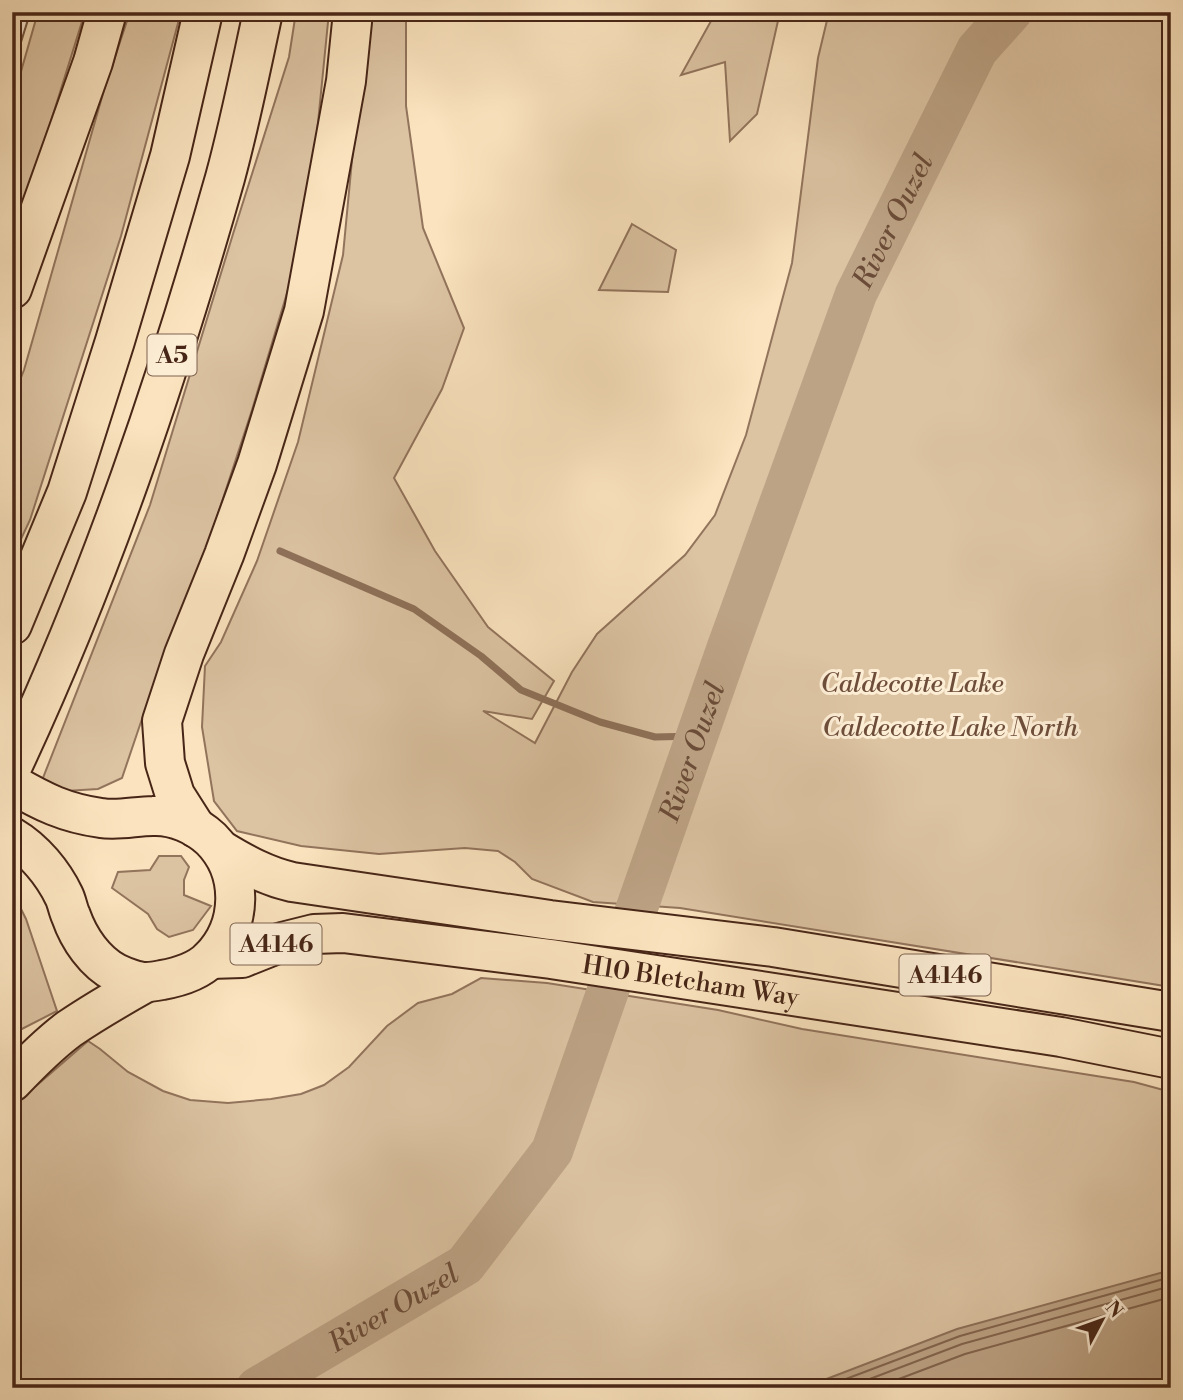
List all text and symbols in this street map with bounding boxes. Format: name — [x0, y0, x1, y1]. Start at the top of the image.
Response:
water label: River Ouzel — [845, 148, 942, 296]
road number: A5 — [148, 334, 196, 376]
park label: Caldecotte Lake — [820, 668, 1004, 700]
water label: River Ouzel — [652, 678, 733, 828]
park label: Caldecotte Lake North — [822, 712, 1078, 744]
road number: A4146 — [230, 924, 322, 964]
street label: H10 Bletcham Way — [580, 949, 802, 1014]
road number: A4146 — [900, 954, 990, 995]
water label: River Ouzel — [321, 1257, 465, 1362]
north arrow — [1068, 1284, 1138, 1354]
text: N — [1100, 1296, 1128, 1323]

